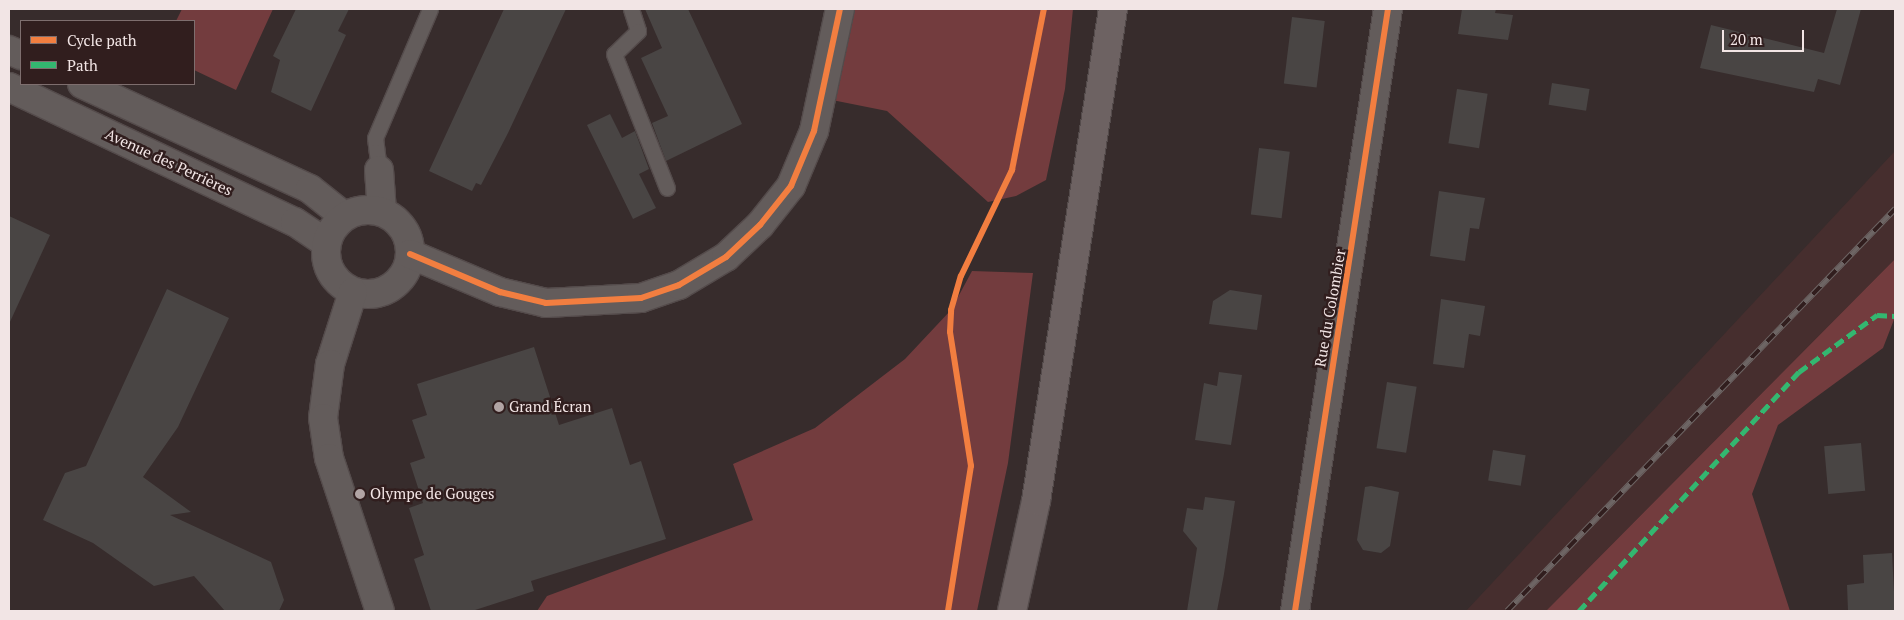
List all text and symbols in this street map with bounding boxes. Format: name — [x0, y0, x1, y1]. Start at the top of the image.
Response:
legend — [20, 20, 195, 85]
scale bar — [1724, 20, 1806, 52]
text: 20 m — [1730, 29, 1763, 49]
text: Cycle path — [67, 30, 137, 50]
text: Path — [67, 55, 98, 75]
street label: Avenue des Perrières — [103, 125, 235, 199]
street label: Rue du Colombier — [1311, 248, 1349, 368]
place label: Grand Écran — [509, 398, 591, 416]
marker: Grand Écran — [493, 401, 505, 413]
place label: Olympe de Gouges — [370, 485, 494, 503]
marker: Olympe de Gouges — [354, 488, 366, 500]

